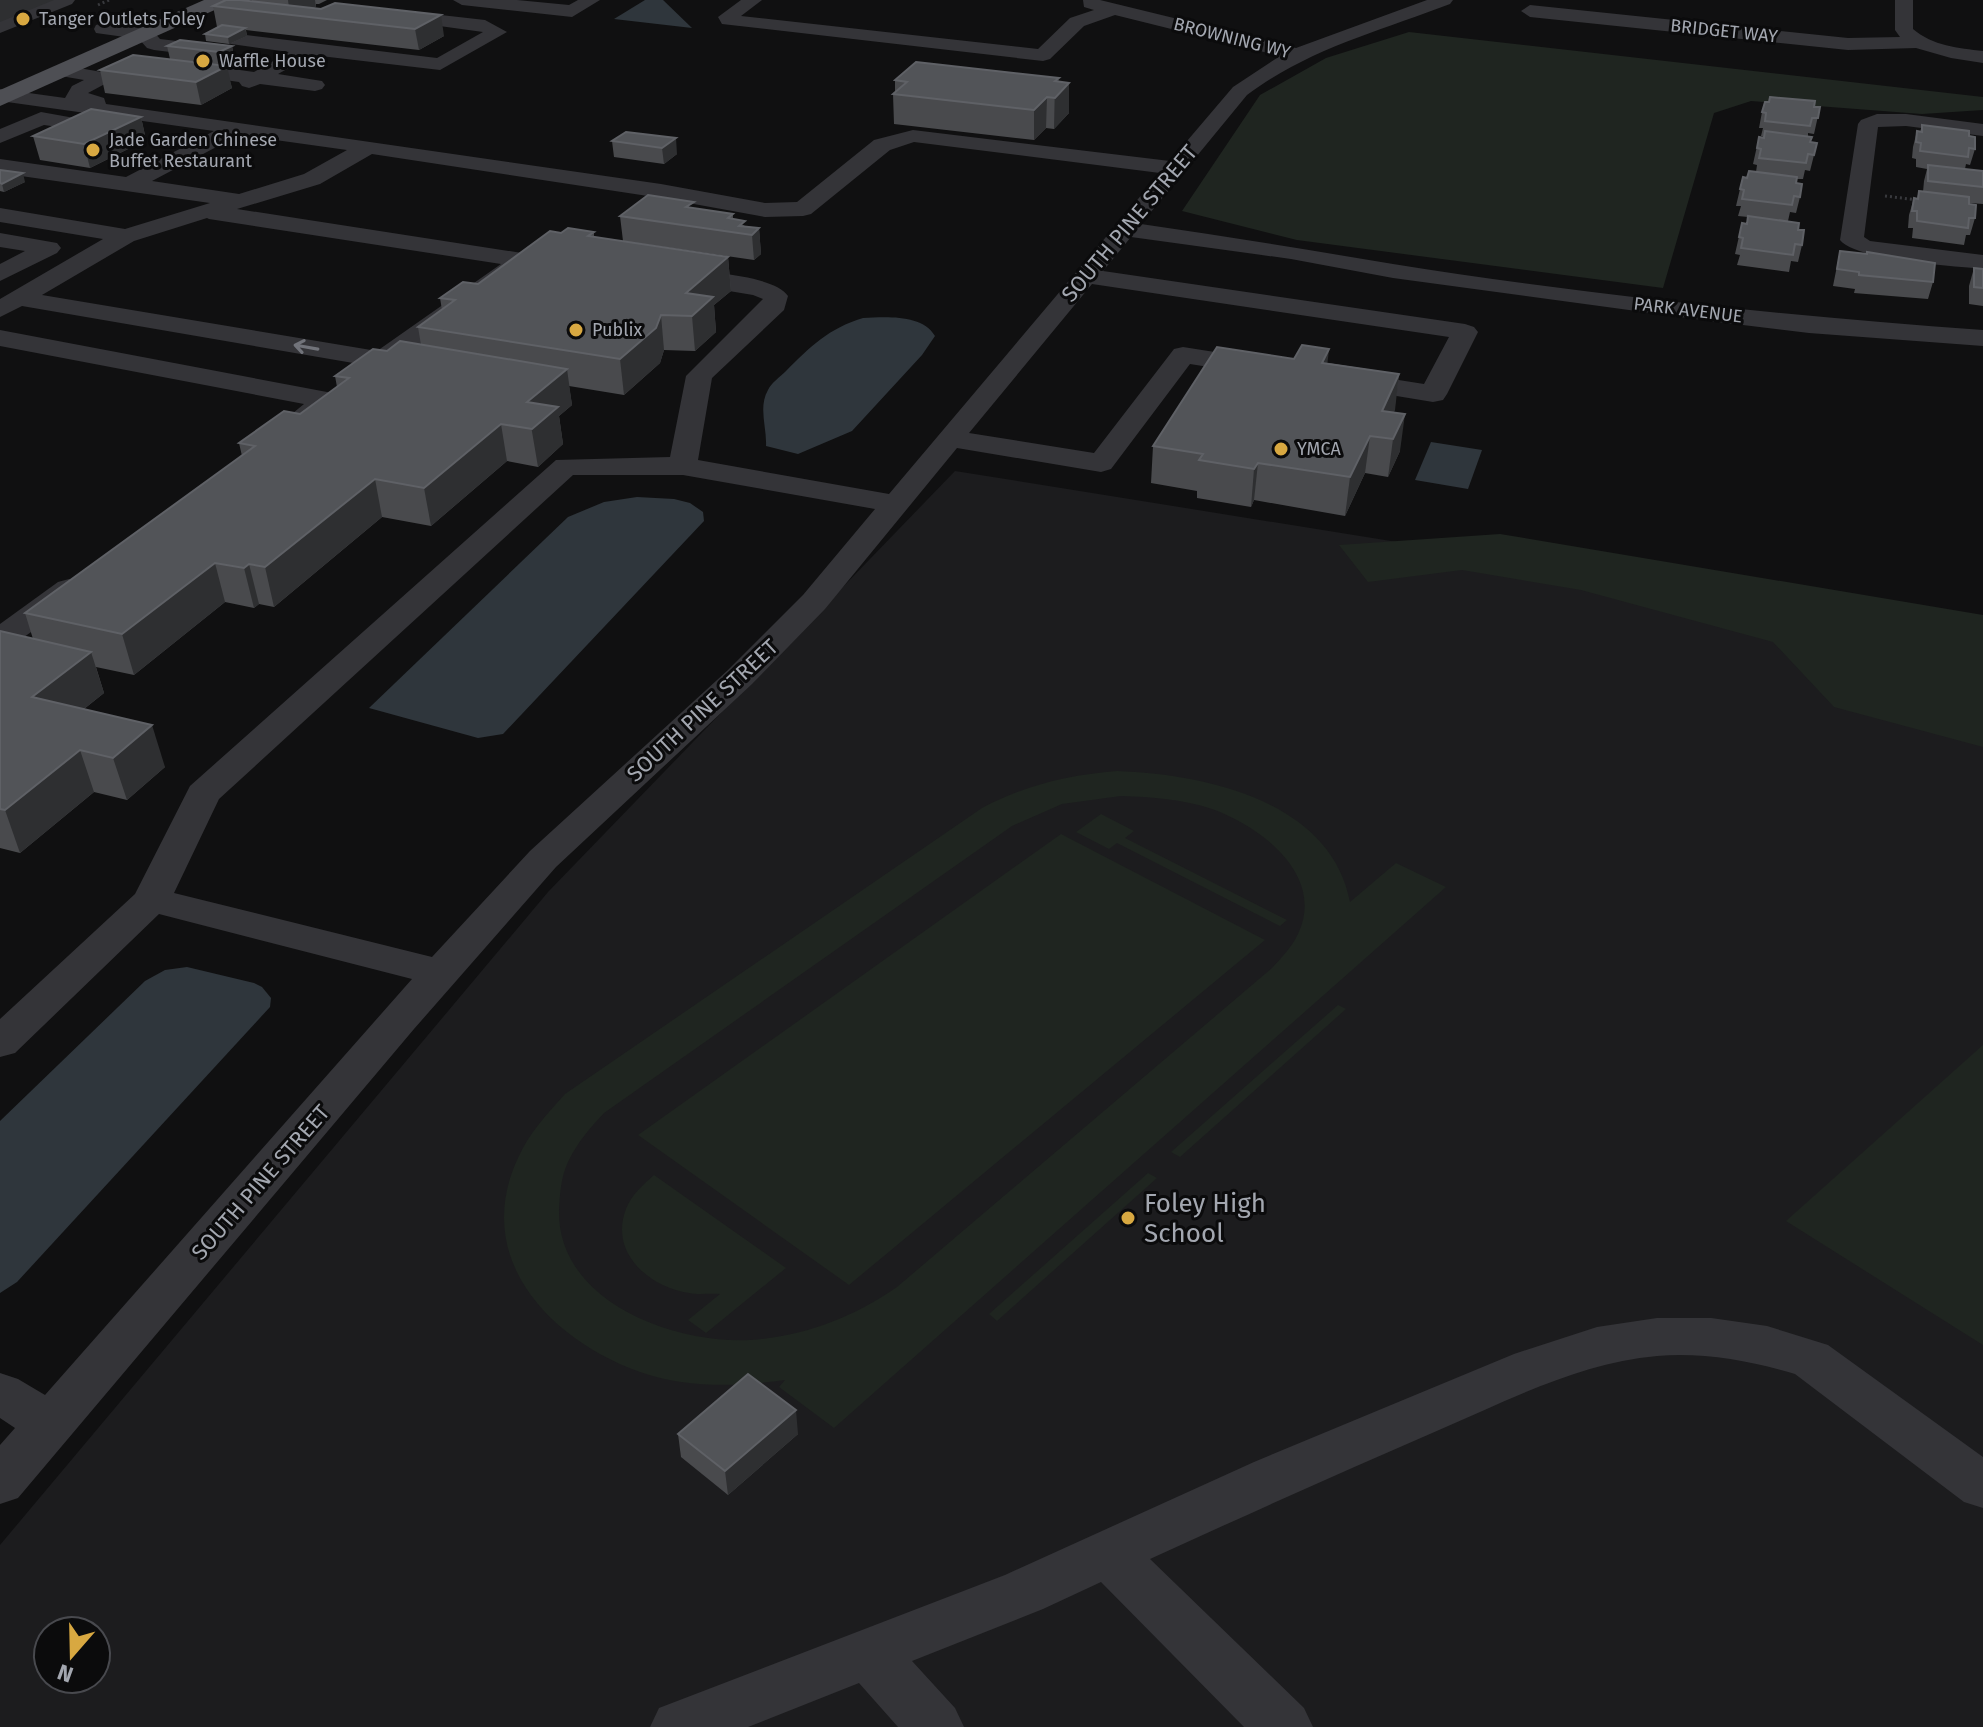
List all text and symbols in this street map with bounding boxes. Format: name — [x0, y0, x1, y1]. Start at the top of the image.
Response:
place label: Tanger Outlets Foley — [39, 8, 205, 30]
marker: Tanger Outlets Foley — [14, 10, 32, 28]
street label: BROWNING WY — [1171, 13, 1293, 63]
street label: BRIDGET WAY — [1669, 14, 1779, 48]
place label: Waffle House — [219, 50, 326, 72]
marker: Waffle House — [194, 52, 212, 70]
place label: Jade Garden Chinese Buffet Restaurant — [109, 129, 277, 172]
street label: SOUTH PINE STREET — [1056, 139, 1203, 307]
marker: Jade Garden Chinese Buffet Restaurant — [84, 141, 102, 159]
street label: PARK AVENUE — [1632, 292, 1744, 328]
place label: Publix — [592, 319, 642, 341]
marker: Publix — [567, 321, 585, 339]
one-way arrow — [293, 339, 319, 354]
place label: YMCA — [1297, 438, 1342, 460]
marker: YMCA — [1272, 440, 1290, 458]
street label: SOUTH PINE STREET — [621, 633, 784, 787]
street label: SOUTH PINE STREET — [186, 1099, 336, 1266]
place label: Foley High School — [1144, 1188, 1266, 1249]
marker: Foley High School — [1119, 1209, 1137, 1227]
north arrow — [32, 1615, 112, 1695]
text: N — [54, 1658, 77, 1689]

